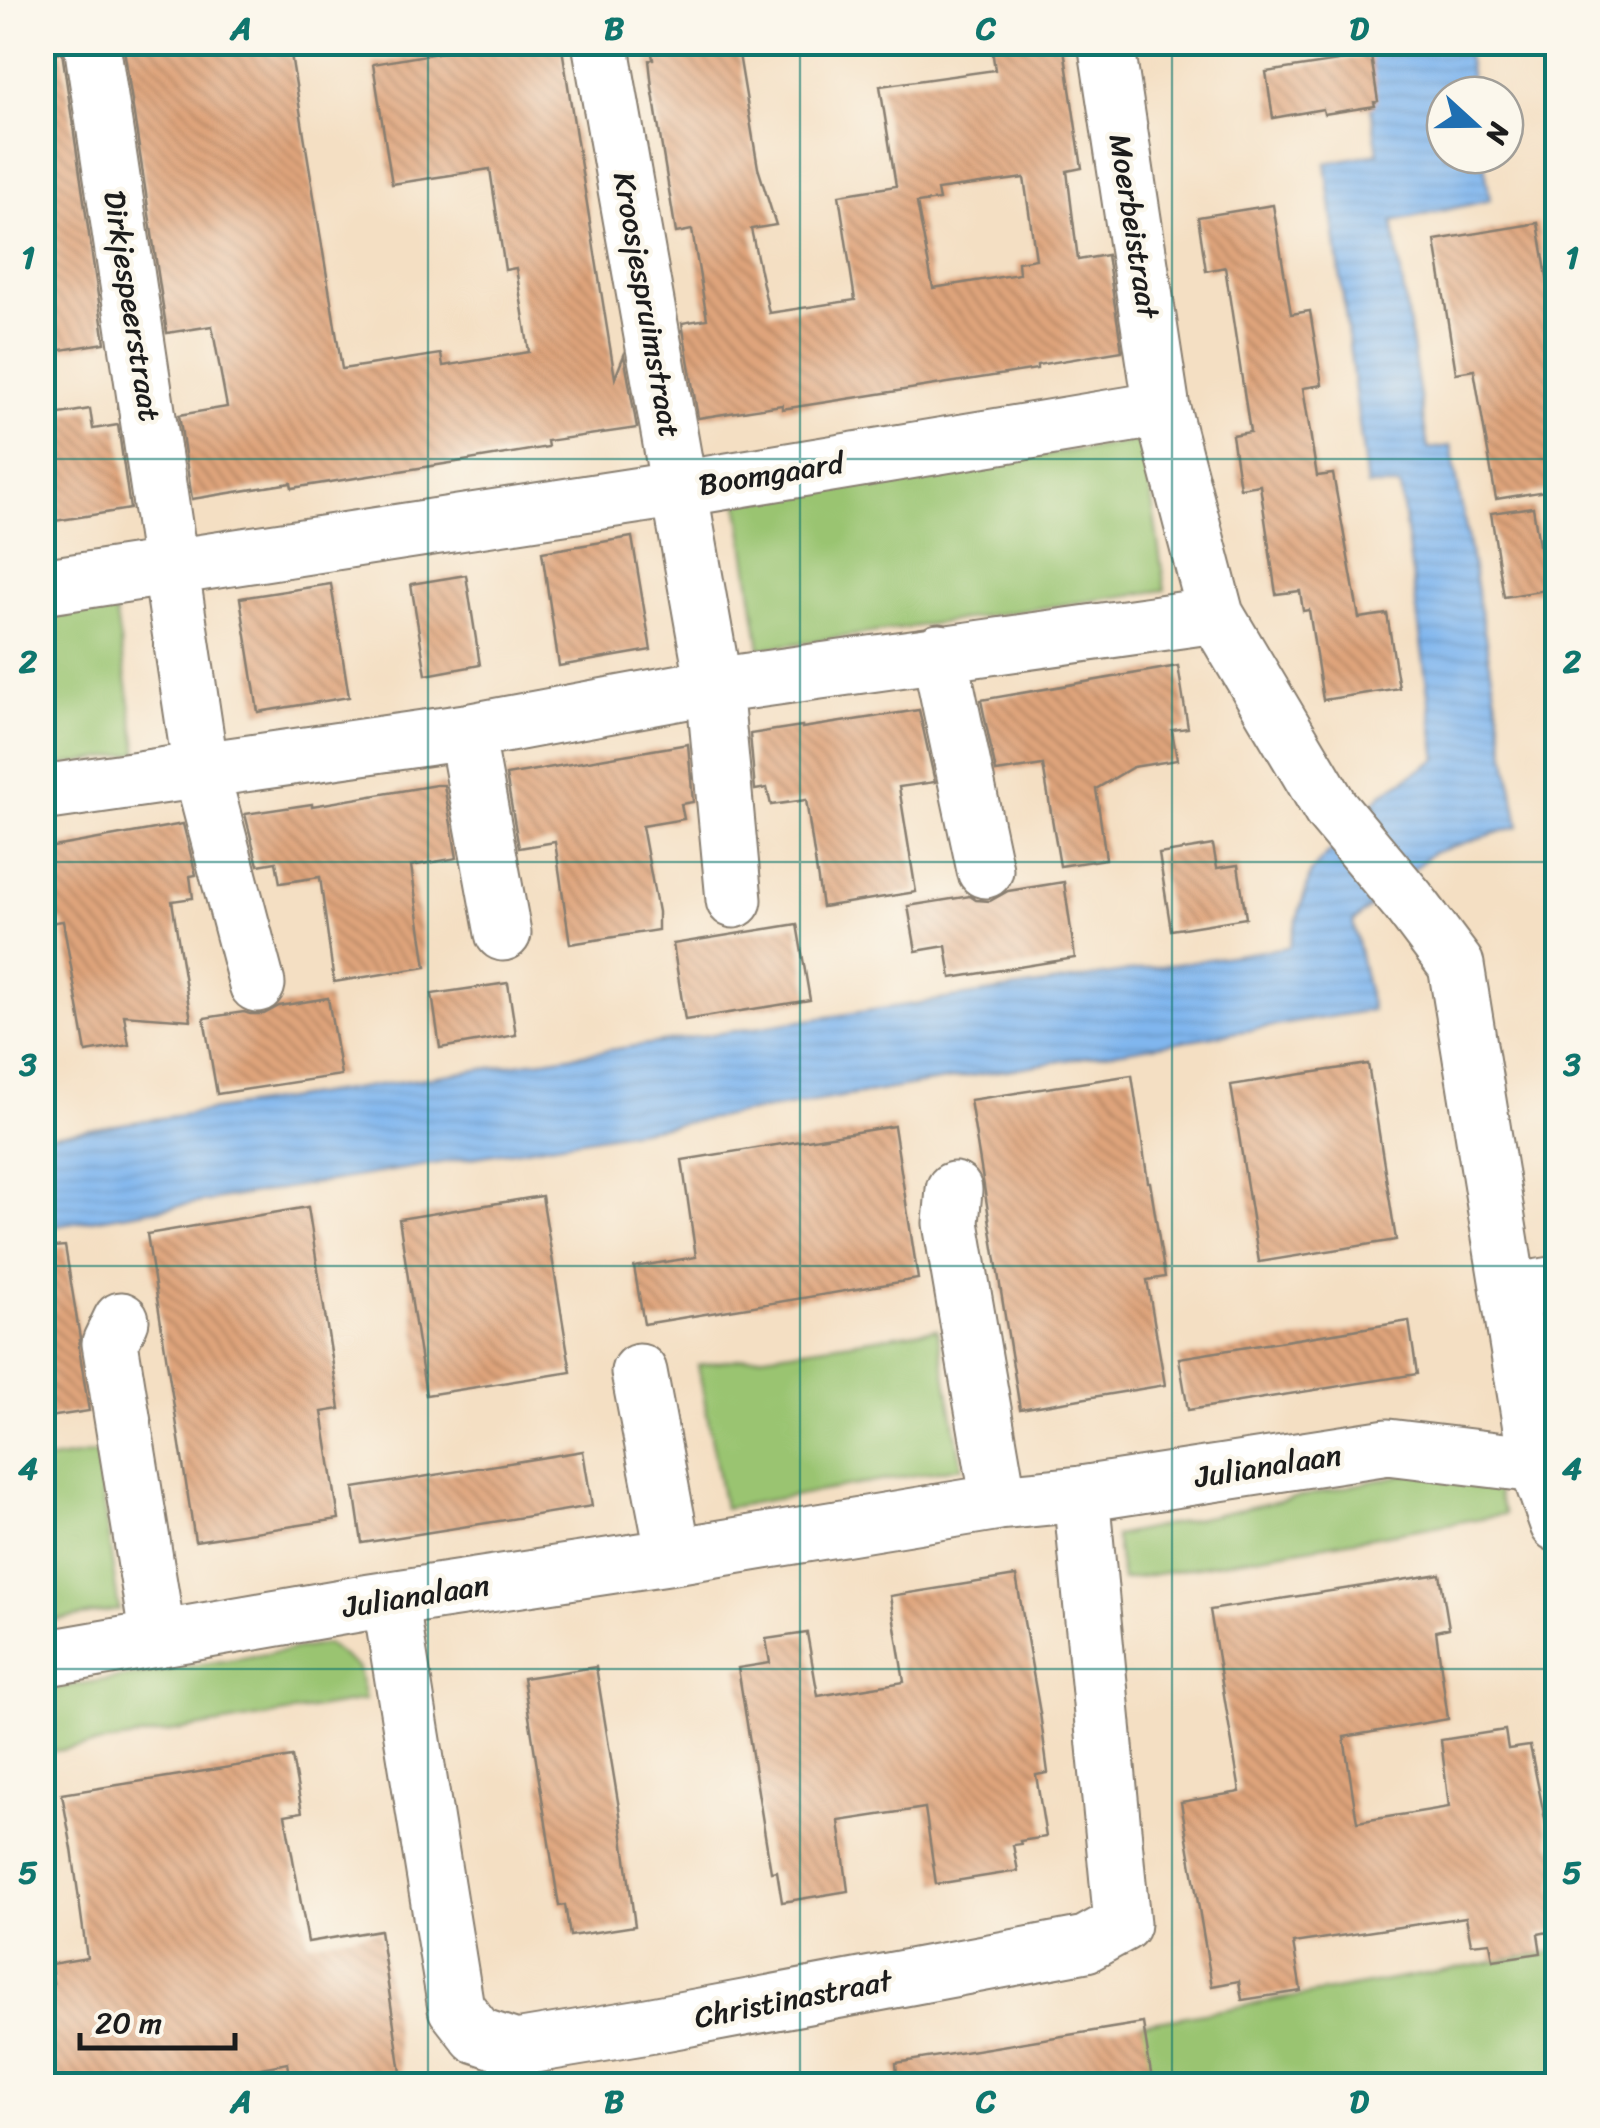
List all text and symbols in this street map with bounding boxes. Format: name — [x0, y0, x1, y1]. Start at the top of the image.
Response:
text: A — [229, 0, 252, 57]
text: B — [604, 0, 624, 57]
text: C — [975, 0, 997, 57]
text: D — [1349, 0, 1369, 57]
north arrow — [1425, 75, 1525, 175]
text: N — [1471, 115, 1525, 152]
street label: Moerbeistraat — [1093, 130, 1176, 324]
street label: Kroosjespruimstraat — [597, 168, 697, 442]
street label: Dirkjespeerstraat — [87, 187, 177, 425]
text: 1 — [21, 229, 35, 286]
text: 1 — [1565, 229, 1579, 286]
street label: Boomgaard — [695, 436, 849, 512]
text: 2 — [19, 633, 38, 690]
text: 2 — [1563, 633, 1582, 690]
text: 3 — [18, 1036, 37, 1093]
text: 3 — [1562, 1036, 1581, 1093]
street label: Julianalaan — [1190, 1428, 1345, 1504]
text: 4 — [18, 1440, 38, 1497]
text: 4 — [1562, 1440, 1582, 1497]
street label: Julianalaan — [338, 1558, 493, 1634]
text: 5 — [18, 1844, 38, 1901]
text: 5 — [1562, 1844, 1582, 1901]
street label: Christinastraat — [690, 1953, 898, 2045]
scale bar — [80, 1988, 235, 2050]
text: 20 m — [95, 1996, 162, 2050]
text: A — [229, 2073, 252, 2128]
text: B — [604, 2073, 624, 2128]
text: C — [975, 2073, 997, 2128]
text: D — [1349, 2073, 1369, 2128]

